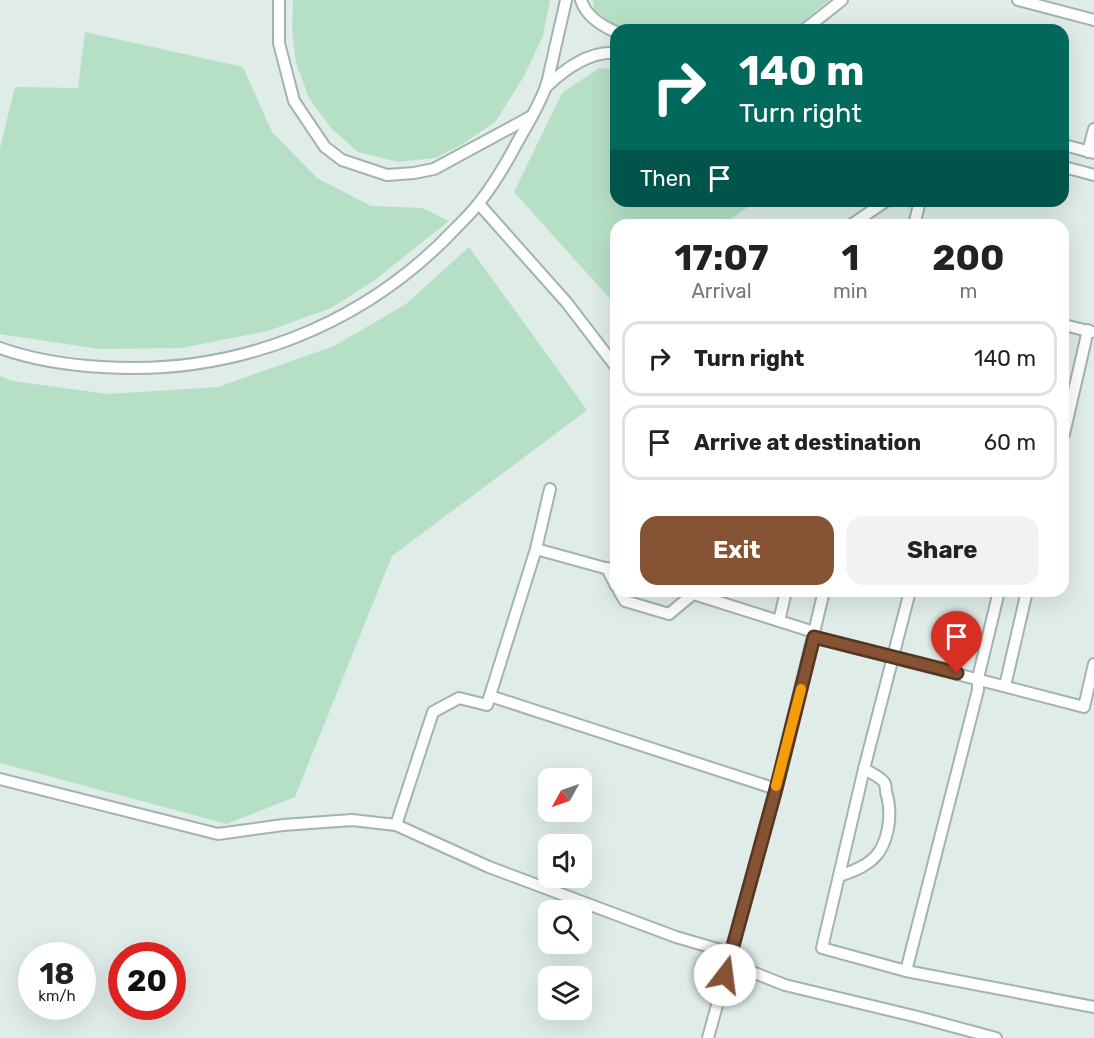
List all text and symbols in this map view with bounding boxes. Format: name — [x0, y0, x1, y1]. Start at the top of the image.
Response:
text: 140 m — [739, 46, 865, 96]
icon: right — [640, 48, 718, 126]
text: Turn right — [739, 97, 862, 129]
icon: arrive — [703, 162, 736, 195]
text: Then — [640, 165, 691, 192]
text: 17:07 — [674, 236, 769, 279]
text: 1 — [841, 236, 859, 279]
text: 200 — [932, 236, 1005, 279]
text: Arrival — [691, 279, 752, 303]
text: min — [833, 279, 868, 303]
text: m — [959, 279, 977, 303]
icon: right — [643, 342, 676, 375]
text: Turn right — [694, 345, 804, 372]
text: 140 m — [974, 345, 1036, 372]
icon: arrive — [643, 426, 676, 459]
text: Arrive at destination — [694, 429, 921, 456]
text: 60 m — [984, 429, 1036, 456]
button: Exit — [640, 516, 834, 585]
button: Share — [846, 516, 1039, 585]
pin — [931, 611, 982, 673]
icon: arrive — [940, 620, 973, 653]
north arrow — [538, 768, 592, 822]
map controls — [538, 768, 592, 1020]
button: sound — [538, 834, 592, 888]
button: search — [538, 900, 592, 954]
speed limit sign: 20 — [108, 942, 186, 1020]
position arrow — [693, 943, 757, 1007]
text: 18 — [39, 956, 75, 992]
button: layers — [538, 966, 592, 1020]
text: km/h — [38, 987, 76, 1005]

